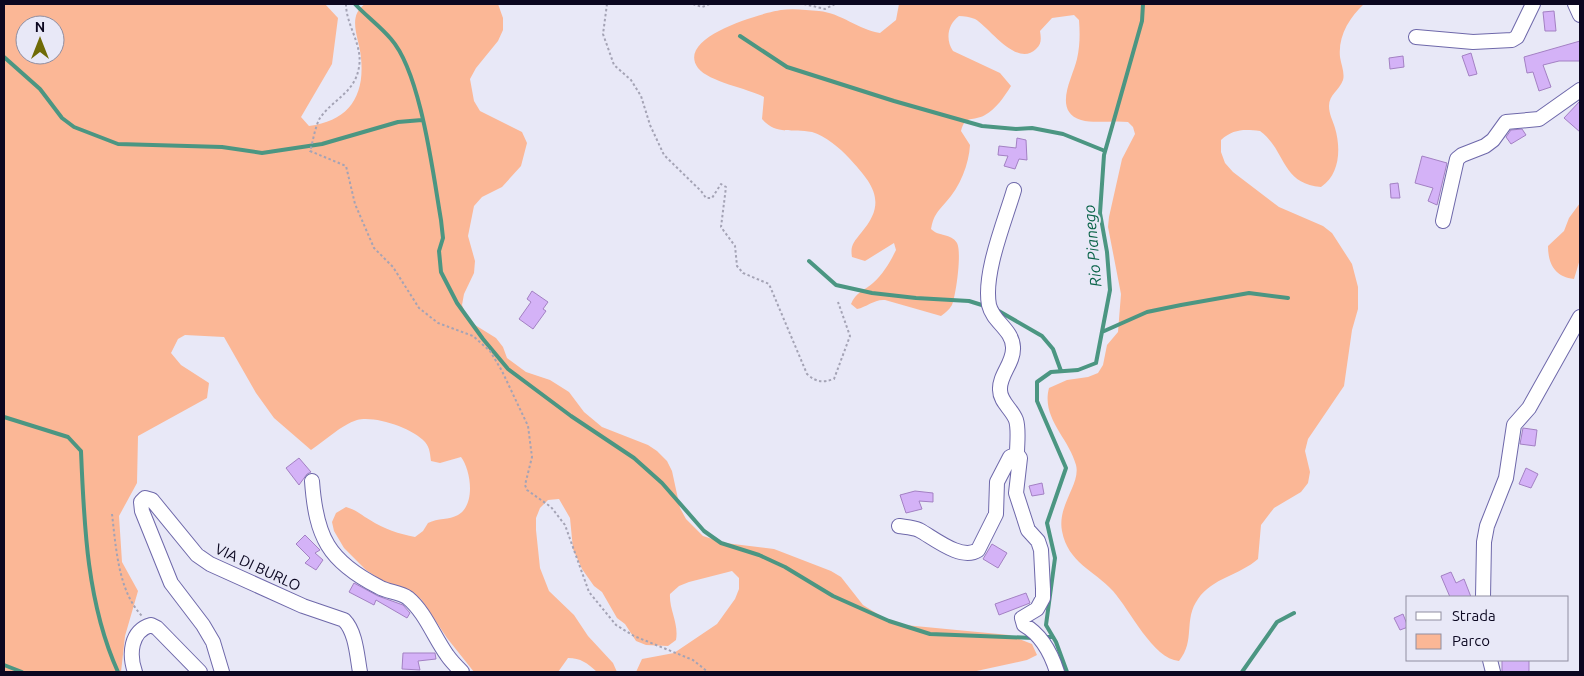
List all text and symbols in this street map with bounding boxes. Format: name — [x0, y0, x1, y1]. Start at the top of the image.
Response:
north arrow — [15, 15, 65, 65]
text: N — [35, 19, 45, 35]
water label: Rio Pianego — [1079, 204, 1105, 288]
street label: VIA DI BURLO — [213, 540, 303, 594]
legend — [1406, 596, 1569, 661]
text: Strada — [1452, 607, 1496, 624]
text: Parco — [1452, 632, 1490, 649]

